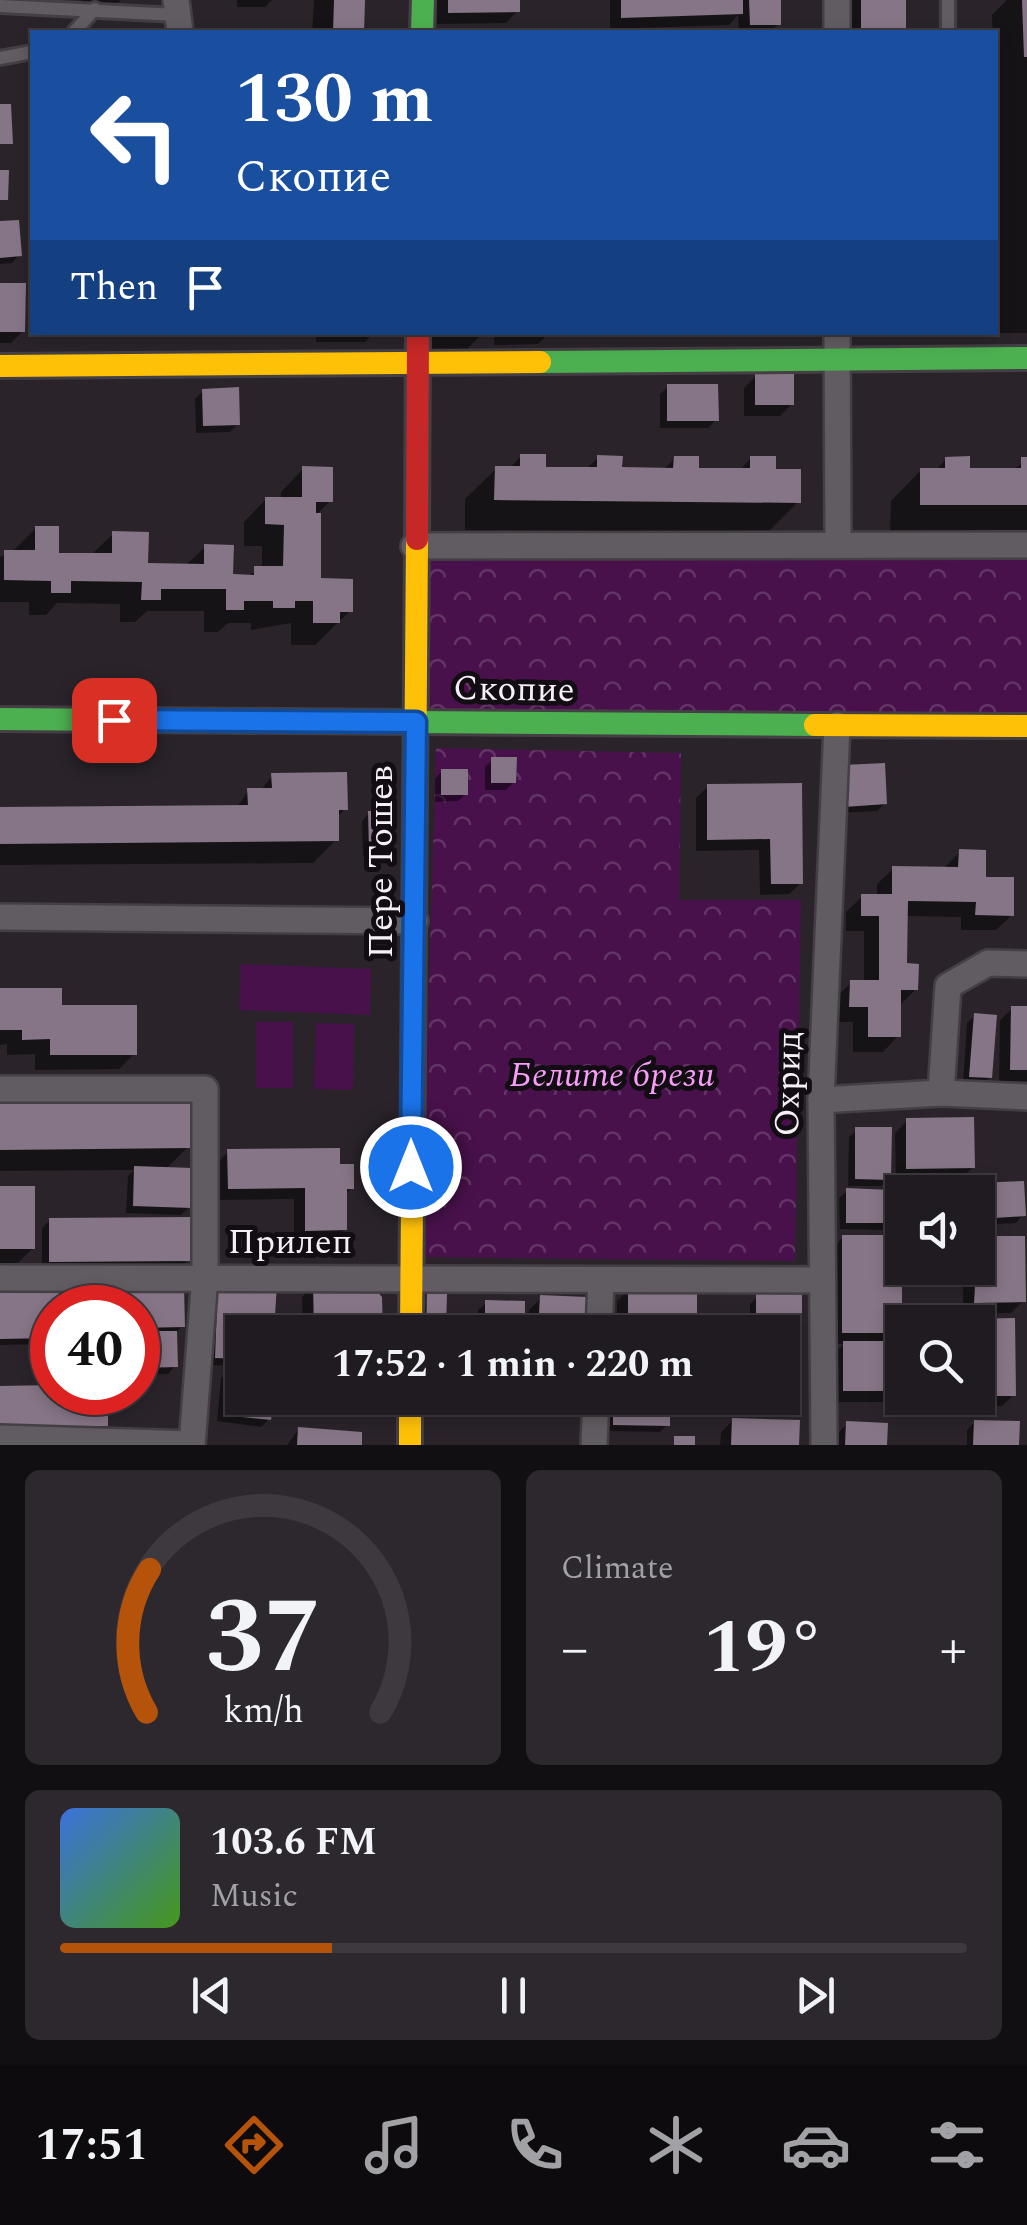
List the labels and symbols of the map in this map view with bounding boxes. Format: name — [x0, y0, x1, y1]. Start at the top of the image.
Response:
street label: Скопие — [453, 662, 575, 717]
pin — [72, 678, 157, 763]
street label: Пере Тошев — [355, 766, 408, 958]
street label: Охрид — [761, 1031, 816, 1137]
park label: Белите брези — [509, 1049, 715, 1102]
position arrow — [359, 1115, 463, 1219]
street label: Прилеп — [228, 1216, 352, 1269]
speed limit sign: 40 — [30, 1285, 160, 1415]

